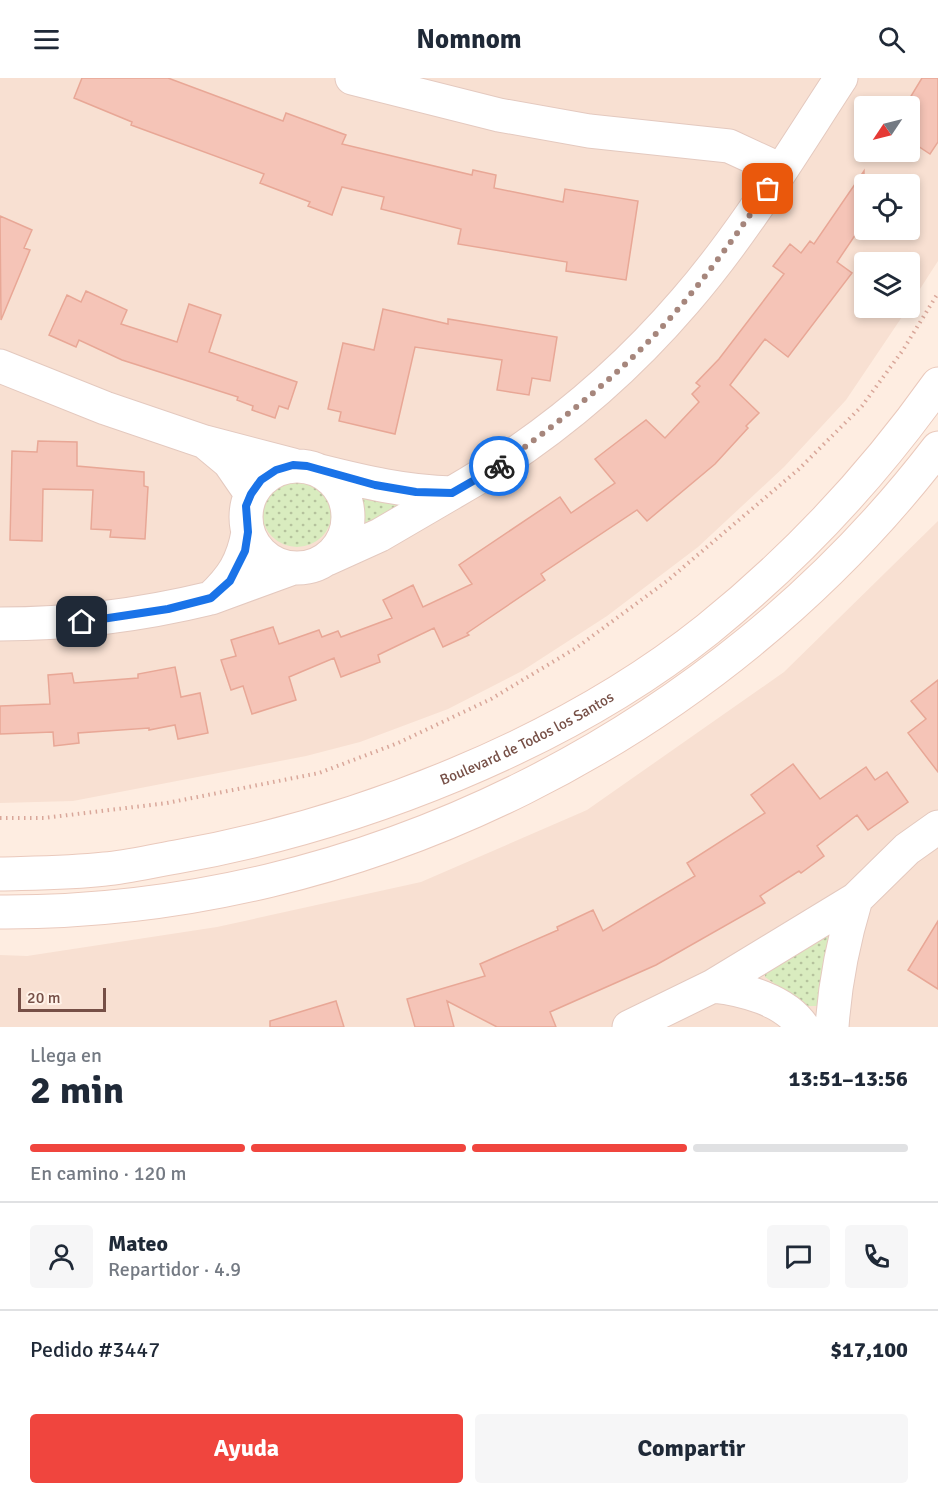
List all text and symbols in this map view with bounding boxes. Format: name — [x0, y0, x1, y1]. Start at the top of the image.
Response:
icon: menu — [30, 23, 63, 56]
text: Nomnom — [416, 23, 522, 56]
icon: search — [875, 23, 908, 56]
north arrow — [854, 96, 920, 162]
map controls — [854, 96, 920, 318]
pin — [742, 163, 793, 214]
icon: bag — [751, 172, 784, 205]
button: locate — [854, 174, 920, 240]
button: layers — [854, 252, 920, 318]
courier — [469, 436, 529, 496]
icon: bike — [483, 450, 516, 483]
pin — [56, 596, 107, 647]
icon: home — [65, 605, 98, 638]
street label: Boulevard de Todos los Santos — [437, 688, 617, 789]
scale bar — [18, 985, 106, 1012]
text: 20 m — [27, 988, 61, 1008]
text: Llega en — [30, 1043, 102, 1068]
text: 13:51–13:56 — [789, 1065, 908, 1092]
text: 2 min — [30, 1066, 124, 1114]
text: En camino · 120 m — [30, 1161, 187, 1186]
button: person — [30, 1225, 93, 1288]
button: chat — [767, 1225, 830, 1288]
button: phone — [845, 1225, 908, 1288]
text: Mateo — [108, 1230, 168, 1257]
text: Repartidor · 4.9 — [108, 1257, 241, 1282]
text: Pedido #3447 — [30, 1336, 160, 1363]
text: $17,100 — [830, 1336, 908, 1363]
button: Ayuda — [30, 1414, 463, 1483]
button: Compartir — [475, 1414, 908, 1483]

